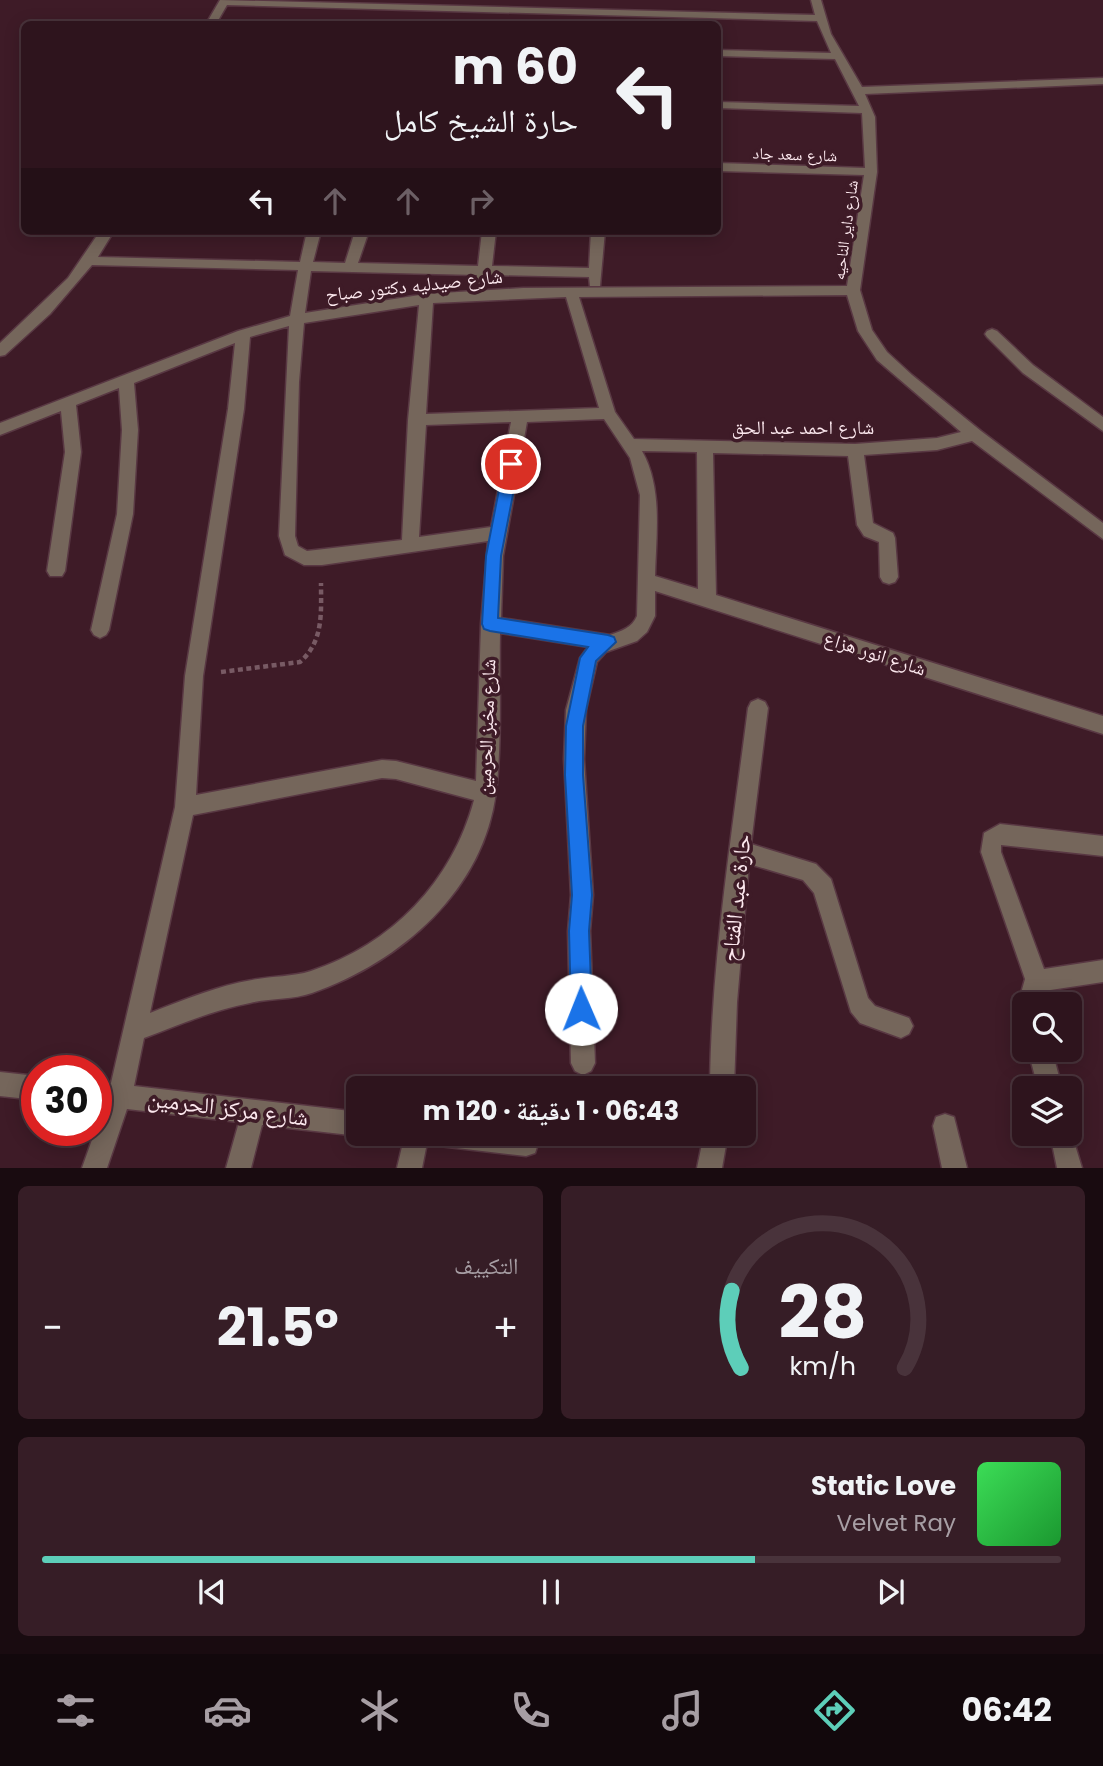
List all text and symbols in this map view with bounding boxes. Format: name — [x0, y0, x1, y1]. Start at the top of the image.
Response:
text: 60 m — [453, 33, 578, 101]
icon: left — [602, 49, 693, 140]
text: حارة الشيخ كامل — [384, 98, 578, 143]
street label: شارع سعد جاد — [752, 142, 838, 167]
street label: شارع داير الناحيه — [827, 179, 864, 281]
icon: left — [243, 182, 281, 220]
icon: ahead — [316, 182, 354, 220]
icon: ahead — [389, 182, 427, 220]
icon: right — [462, 182, 500, 220]
street label: شارع صيدليه دكتور صباح — [324, 263, 504, 308]
street label: شارع احمد عبد الحق — [732, 414, 874, 441]
pin — [481, 434, 541, 494]
icon: arrive — [492, 445, 530, 483]
street label: شارع انور هزاع — [820, 624, 929, 683]
street label: شارع مخبز الحرمين — [471, 658, 502, 796]
street label: حارة عبد الفتاح — [713, 833, 759, 963]
position arrow — [544, 972, 618, 1046]
map controls — [1012, 992, 1082, 1146]
button: search — [1012, 992, 1082, 1062]
speed limit sign: 30 — [21, 1055, 112, 1146]
button: layers — [1012, 1076, 1082, 1146]
street label: شارع مركز الحرمين — [146, 1082, 310, 1134]
text: 06:43 · 1 دقيقة · 120 m — [423, 1093, 679, 1129]
text: التكييف — [454, 1250, 519, 1282]
text: 28 — [778, 1263, 867, 1364]
text: 21.5° — [217, 1291, 339, 1364]
text: − — [42, 1301, 63, 1354]
text: + — [493, 1301, 519, 1354]
text: km/h — [789, 1349, 856, 1384]
text: Static Love — [811, 1468, 956, 1504]
text: Velvet Ray — [836, 1507, 956, 1539]
icon: previous — [193, 1573, 231, 1611]
icon: pause — [532, 1573, 570, 1611]
icon: next — [872, 1573, 910, 1611]
icon: filters — [51, 1686, 100, 1735]
icon: car — [203, 1686, 252, 1735]
icon: climate — [355, 1686, 404, 1735]
icon: phone — [506, 1686, 555, 1735]
icon: music — [658, 1686, 707, 1735]
icon: directions — [810, 1686, 859, 1735]
text: 06:42 — [961, 1687, 1052, 1732]

